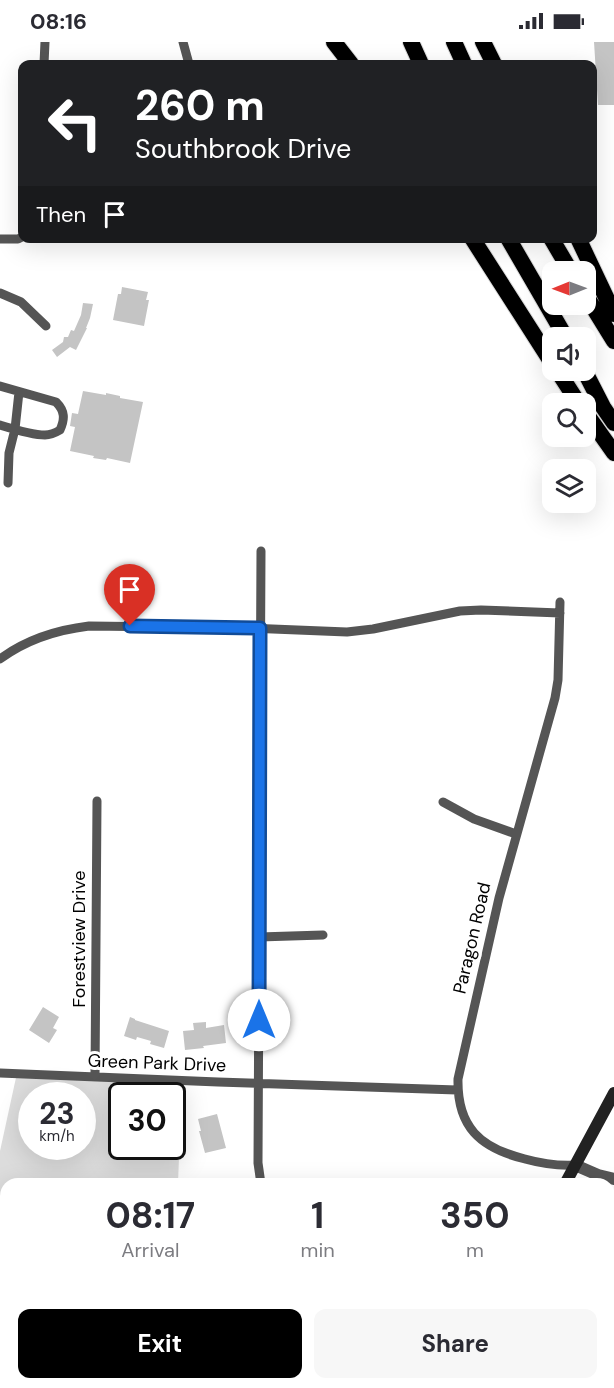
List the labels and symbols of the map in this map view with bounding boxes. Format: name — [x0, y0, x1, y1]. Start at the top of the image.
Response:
north arrow — [542, 261, 596, 315]
pin — [104, 564, 155, 626]
street label: Forestview Drive — [67, 871, 91, 1007]
street label: Paragon Road — [448, 880, 496, 996]
position arrow — [227, 988, 291, 1052]
street label: Green Park Drive — [87, 1049, 227, 1077]
speed limit sign: 30 — [108, 1082, 186, 1160]

